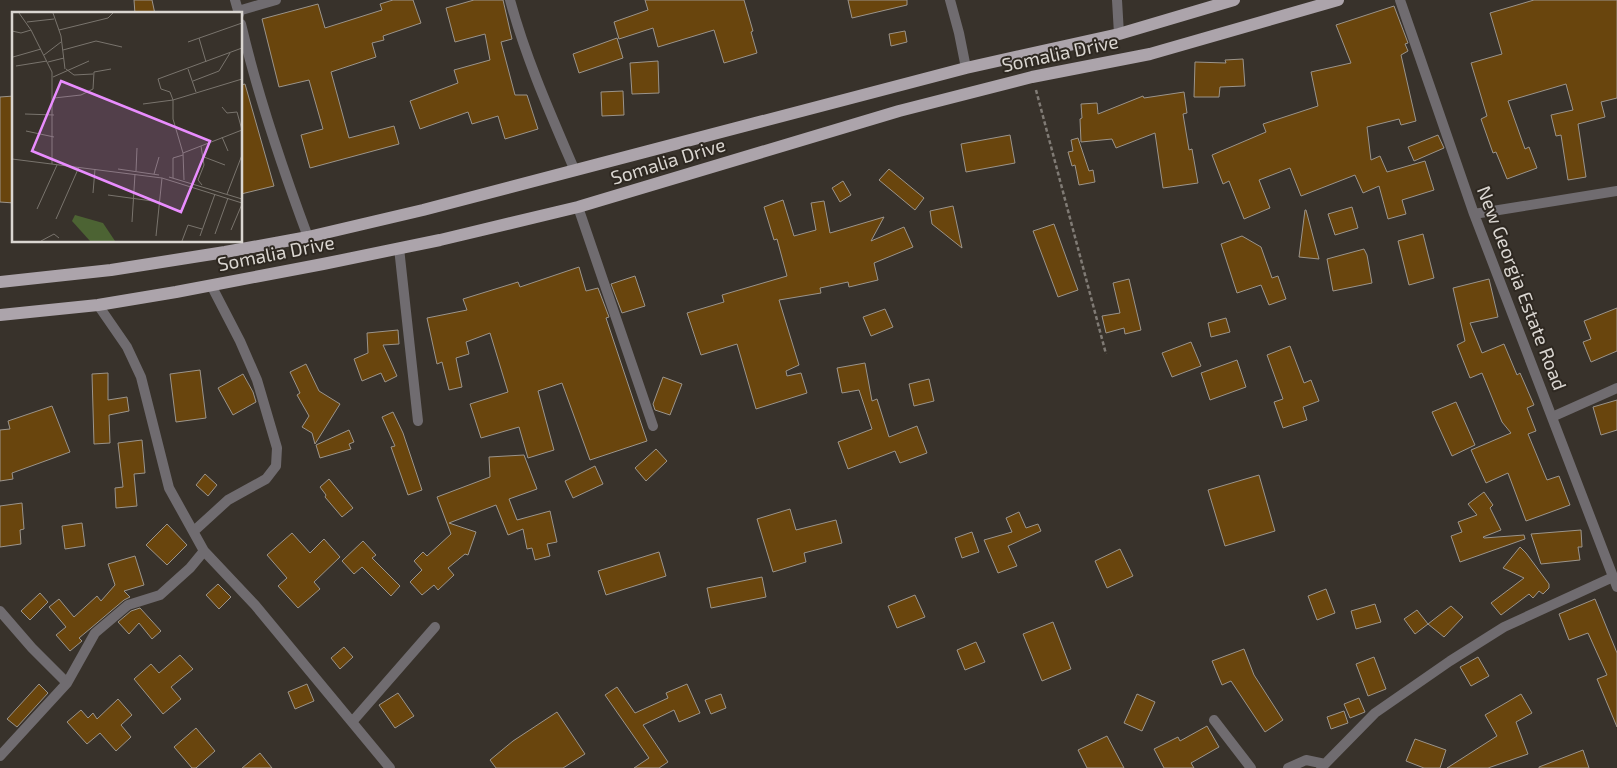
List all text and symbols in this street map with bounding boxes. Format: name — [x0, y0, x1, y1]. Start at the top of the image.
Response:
inset map — [12, 12, 242, 242]
street label: Somalia Drive — [999, 29, 1120, 76]
street label: Somalia Drive — [608, 132, 728, 189]
street label: New Georgia Estate Road — [1473, 182, 1572, 393]
street label: Somalia Drive — [215, 230, 336, 275]

